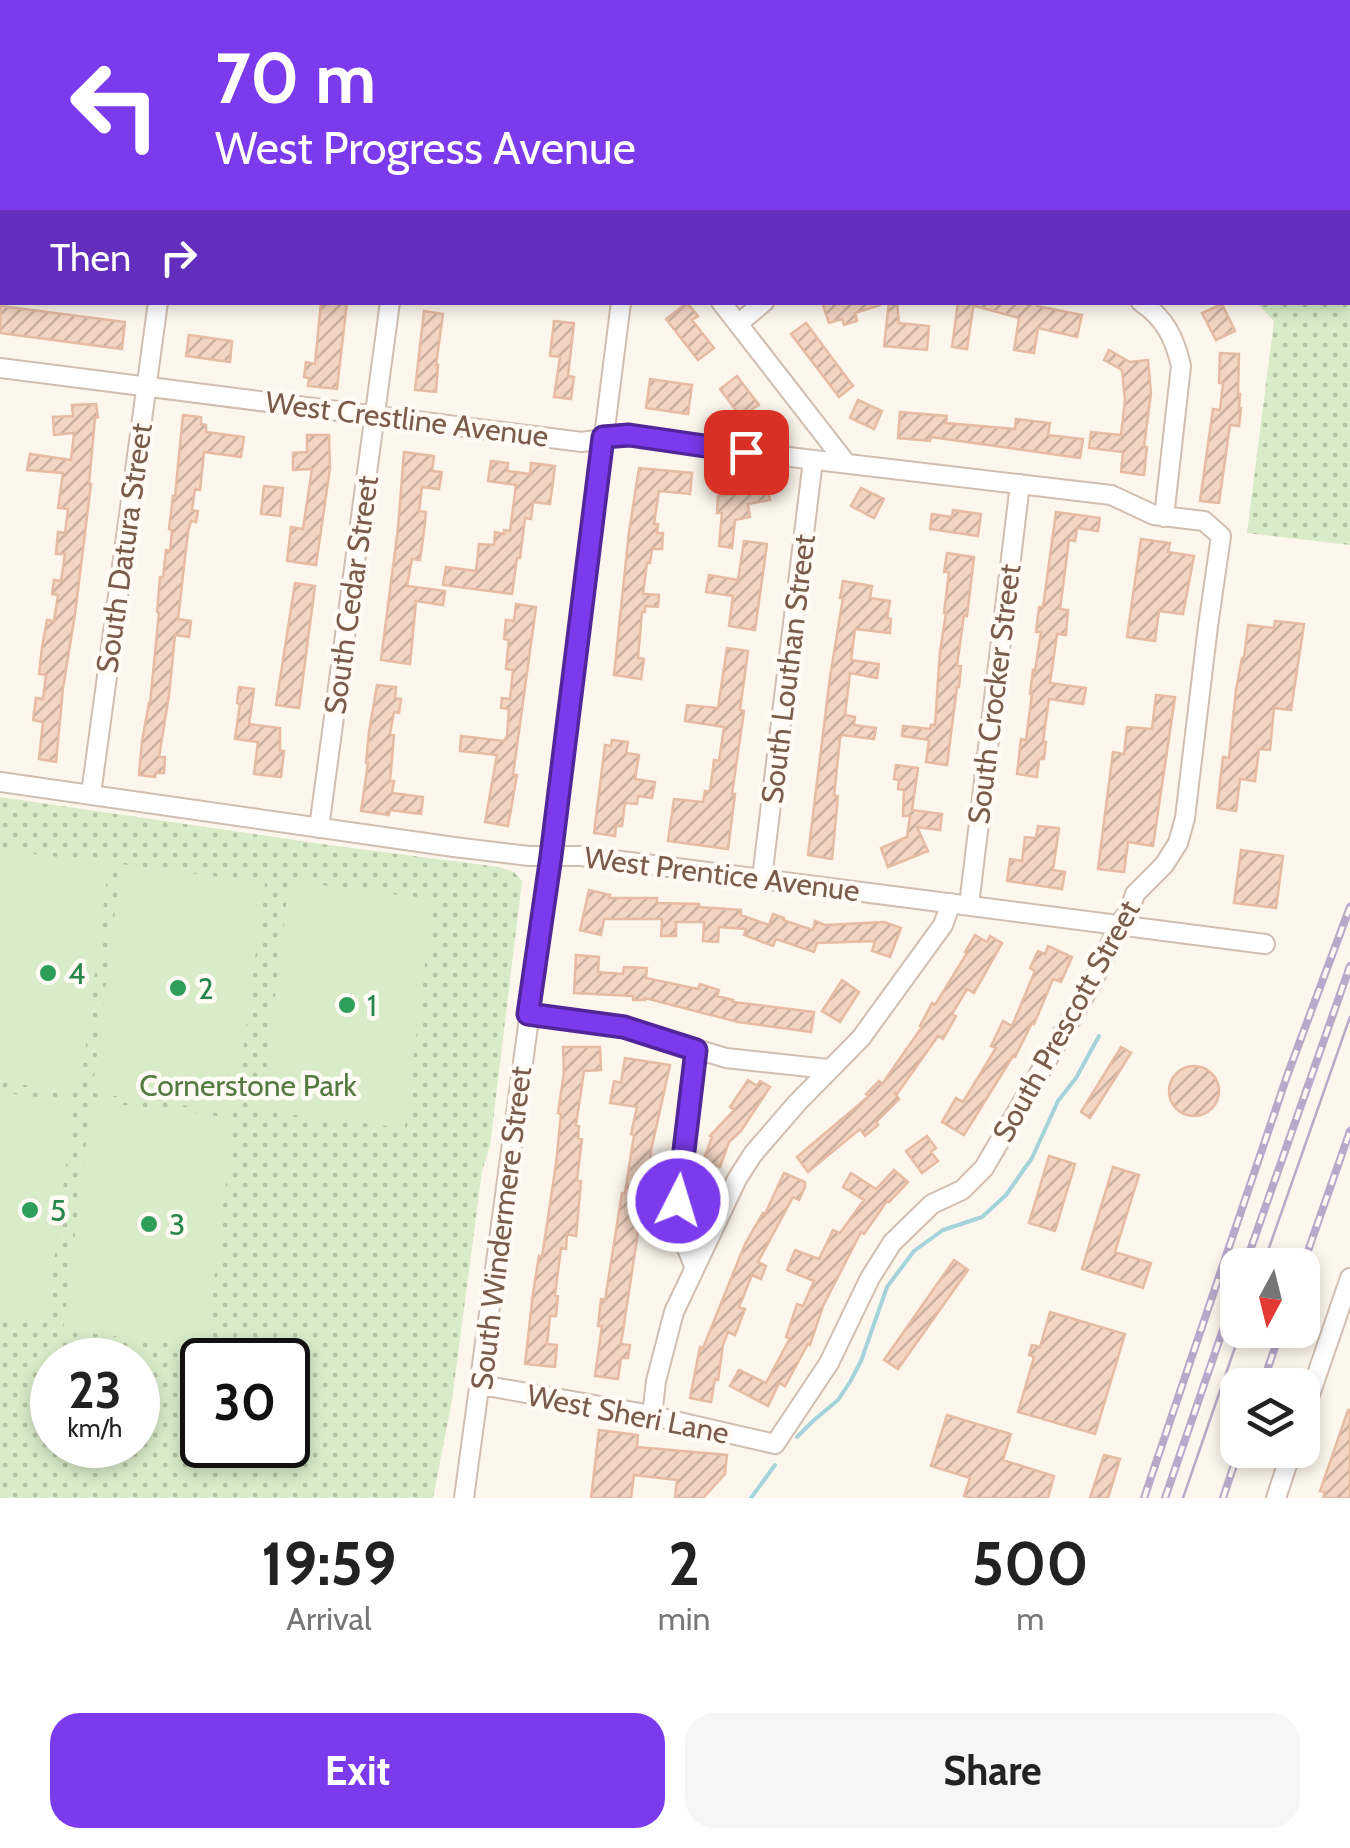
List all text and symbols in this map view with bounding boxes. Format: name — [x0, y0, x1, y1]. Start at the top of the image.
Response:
text: 70 m — [215, 35, 376, 121]
icon: left — [50, 40, 180, 170]
text: West Progress Avenue — [215, 121, 636, 175]
icon: right — [151, 230, 206, 285]
text: Then — [50, 234, 131, 281]
street label: West Crestline Avenue — [264, 383, 550, 455]
pin — [704, 410, 789, 495]
street label: South Datura Street — [88, 421, 160, 675]
icon: arrive — [719, 425, 774, 480]
street label: South Cedar Street — [316, 473, 386, 717]
street label: South Louthan Street — [753, 532, 823, 806]
street label: South Crocker Street — [960, 562, 1028, 826]
street label: West Prentice Avenue — [582, 839, 862, 909]
street label: South Prescott Street — [984, 894, 1148, 1148]
place label: 4 — [68, 955, 85, 992]
marker: 4 — [37, 962, 59, 984]
place label: 2 — [198, 970, 214, 1007]
marker: 2 — [167, 977, 189, 999]
place label: 1 — [367, 987, 377, 1024]
marker: 1 — [336, 994, 358, 1016]
street label: South Windermere Street — [463, 1064, 539, 1392]
park label: Cornerstone Park — [139, 1067, 357, 1104]
position arrow — [626, 1149, 730, 1253]
place label: 5 — [50, 1192, 66, 1229]
marker: 5 — [19, 1199, 41, 1221]
place label: 3 — [169, 1206, 185, 1243]
marker: 3 — [138, 1213, 160, 1235]
north arrow — [1220, 1248, 1320, 1348]
map controls — [1220, 1248, 1320, 1468]
speed limit sign: 30 — [180, 1338, 310, 1468]
text: 23 — [68, 1360, 122, 1421]
button: layers — [1220, 1368, 1320, 1468]
street label: West Sheri Lane — [524, 1376, 732, 1452]
text: km/h — [68, 1413, 122, 1443]
text: 19:59 — [261, 1527, 396, 1600]
text: 2 — [668, 1527, 700, 1600]
text: 500 — [972, 1527, 1089, 1600]
text: Arrival — [286, 1599, 371, 1638]
text: min — [658, 1599, 710, 1638]
text: m — [1016, 1599, 1044, 1638]
button: Exit — [50, 1713, 665, 1828]
button: Share — [685, 1713, 1300, 1828]

